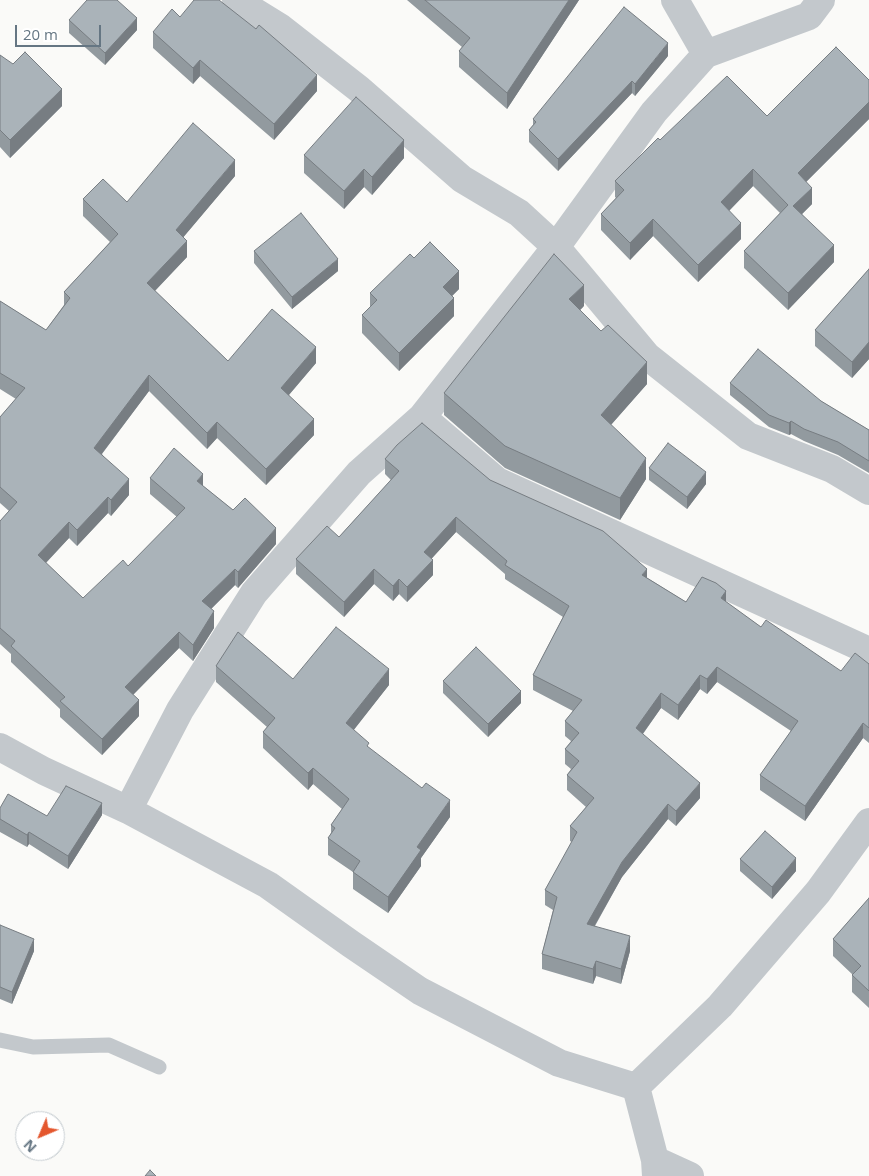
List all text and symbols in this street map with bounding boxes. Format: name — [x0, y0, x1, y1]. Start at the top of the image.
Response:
scale bar — [18, 15, 104, 47]
text: 20 m — [23, 24, 58, 44]
north arrow — [15, 1111, 65, 1161]
text: N — [19, 1136, 40, 1157]

